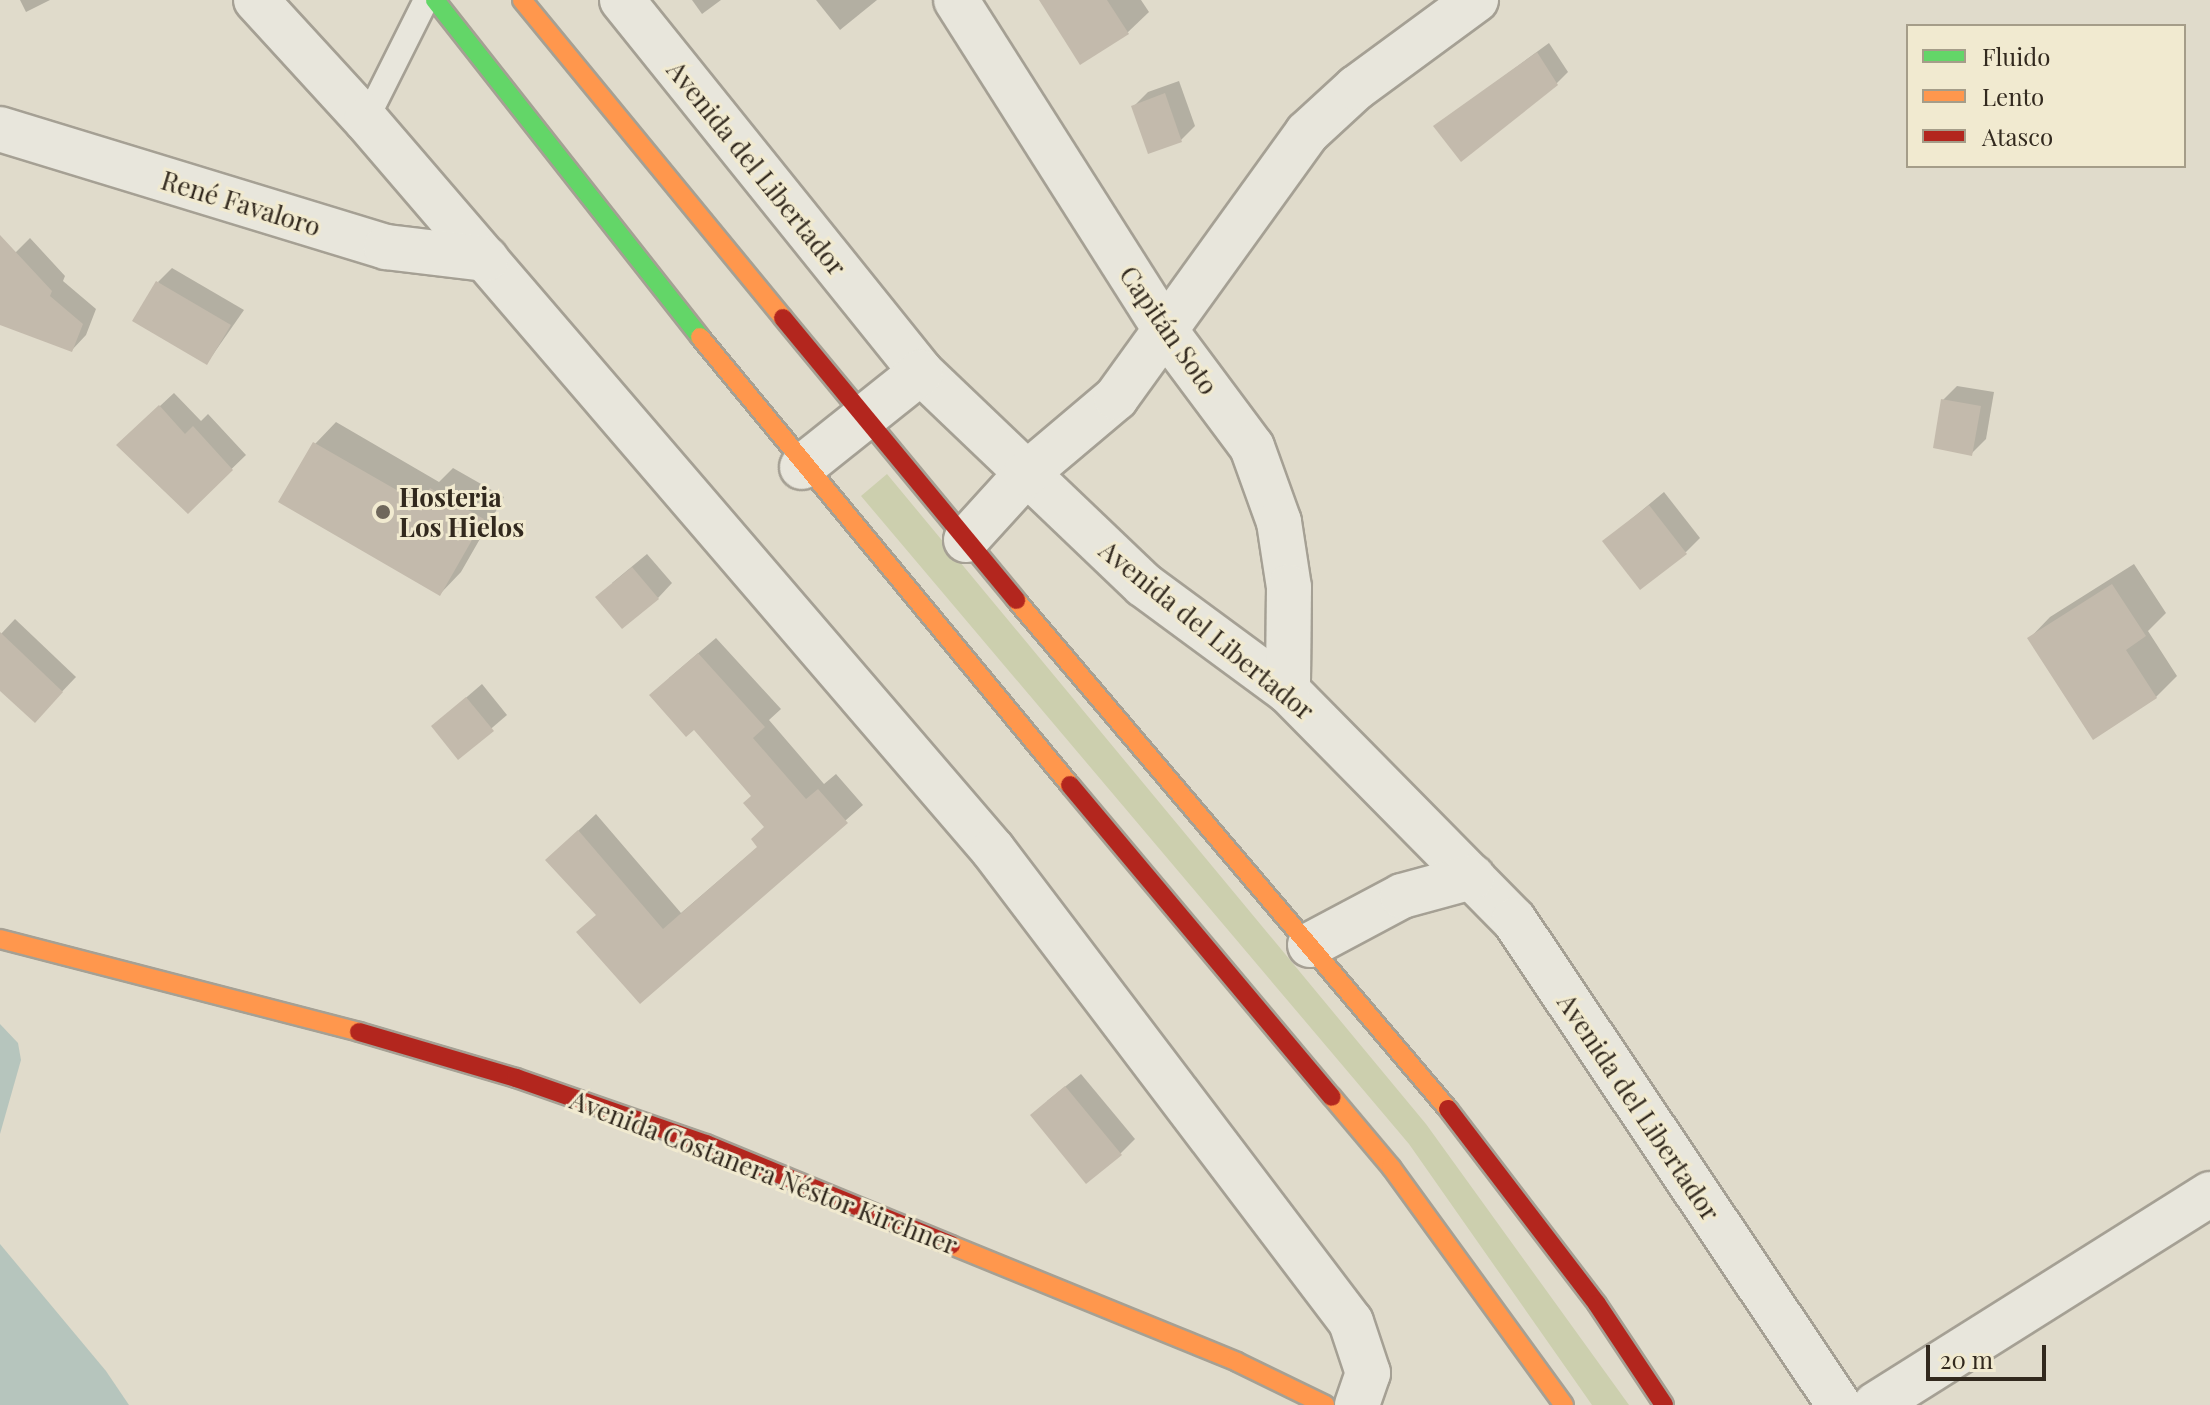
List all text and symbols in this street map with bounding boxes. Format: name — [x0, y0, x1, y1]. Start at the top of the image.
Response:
legend — [1906, 24, 2186, 168]
text: Fluido — [1982, 40, 2050, 72]
street label: Avenida del Libertador — [661, 54, 853, 282]
text: Lento — [1982, 80, 2044, 112]
text: Atasco — [1982, 120, 2053, 152]
street label: René Favaloro — [158, 164, 324, 242]
street label: Capitán Soto — [1113, 260, 1225, 400]
place label: Hosteria Los Hielos — [399, 481, 524, 542]
marker: Hosteria Los Hielos — [374, 503, 392, 521]
street label: Avenida del Libertador — [1093, 534, 1321, 726]
street label: Avenida del Libertador — [1551, 988, 1727, 1226]
street label: Avenida Costanera Néstor Kirchner — [565, 1083, 963, 1261]
scale bar — [1930, 1329, 2050, 1379]
text: 20 m — [1940, 1343, 1993, 1375]

